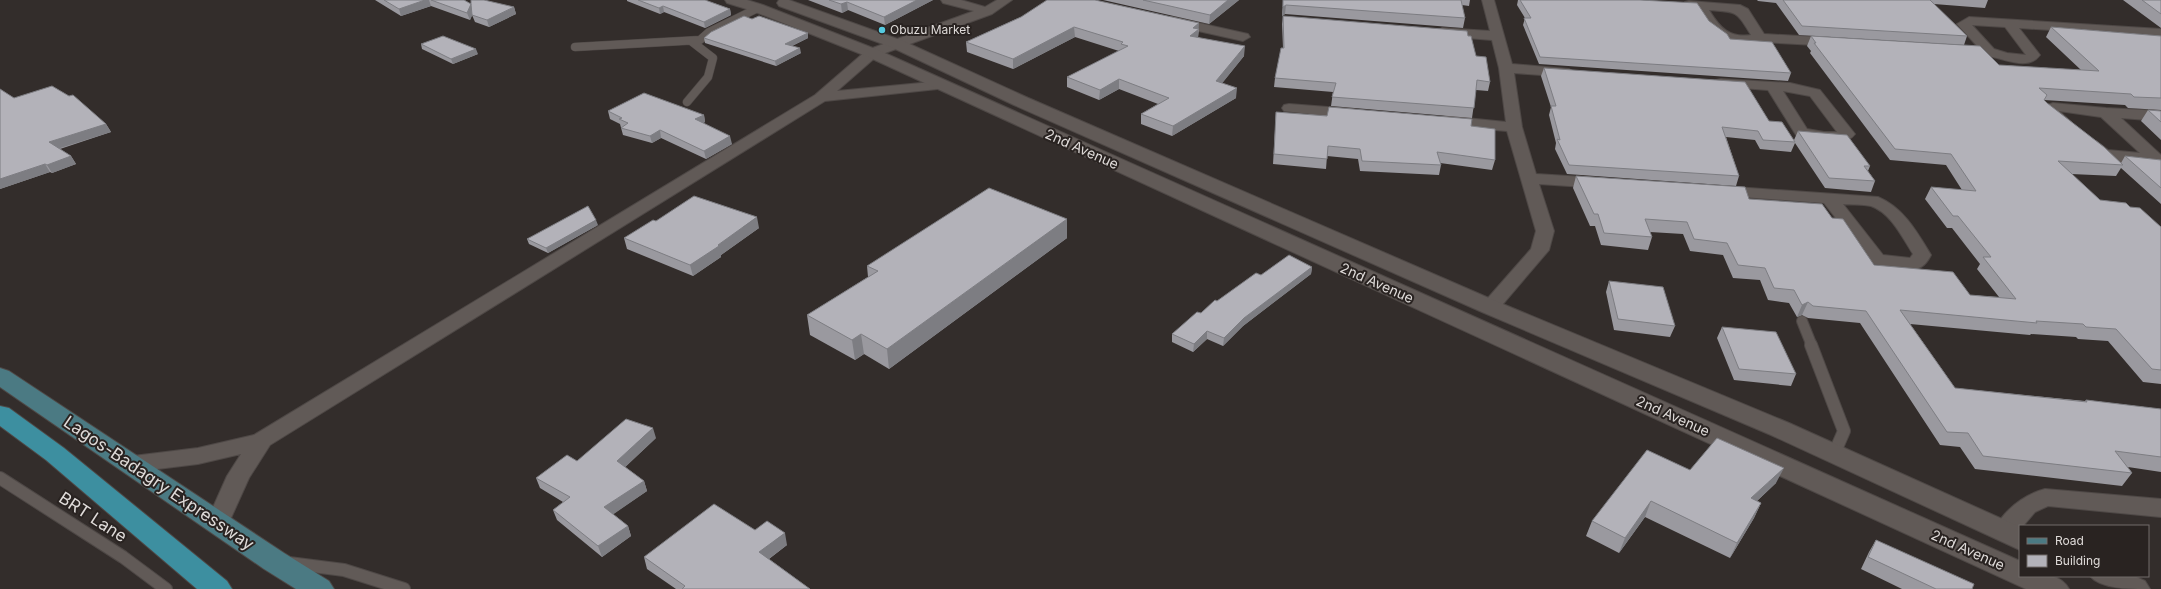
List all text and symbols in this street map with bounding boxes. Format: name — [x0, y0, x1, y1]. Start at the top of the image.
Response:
place label: Obuzu Market — [890, 22, 970, 37]
marker: Obuzu Market — [877, 25, 887, 35]
street label: 2nd Avenue — [1043, 125, 1122, 172]
street label: 2nd Avenue — [1338, 259, 1417, 306]
street label: 2nd Avenue — [1634, 392, 1713, 439]
street label: Lagos-Badagry Expressway — [60, 412, 258, 555]
street label: BRT Lane — [55, 488, 131, 546]
legend — [2019, 525, 2149, 577]
street label: 2nd Avenue — [1929, 526, 2008, 573]
text: Road — [2055, 533, 2084, 548]
text: Building — [2055, 553, 2100, 568]

